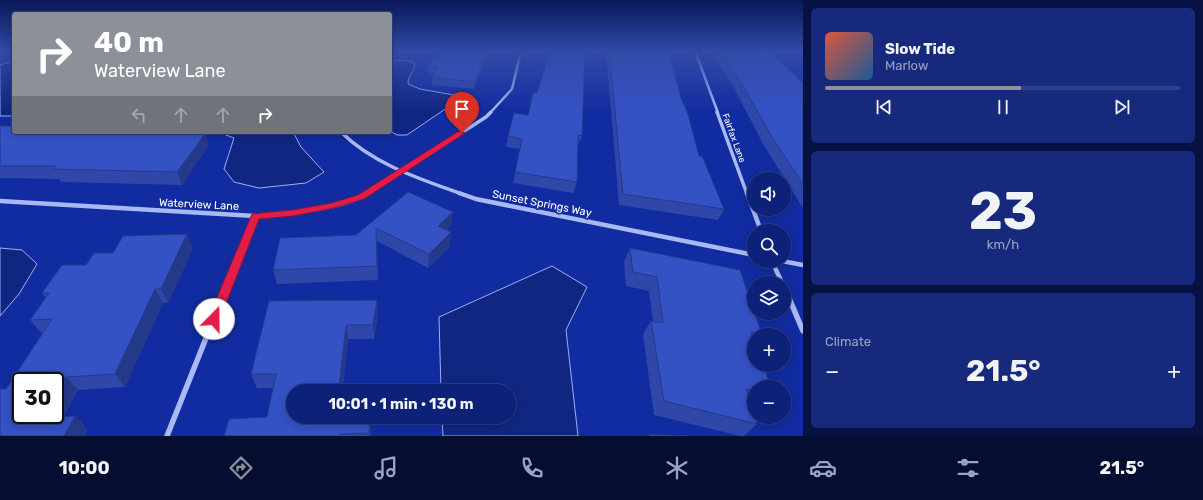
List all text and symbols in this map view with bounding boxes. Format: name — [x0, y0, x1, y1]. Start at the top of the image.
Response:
text: 40 m — [94, 26, 164, 59]
icon: right — [28, 28, 80, 80]
text: Slow Tide — [885, 40, 955, 58]
text: Marlow — [885, 58, 928, 73]
text: Waterview Lane — [94, 60, 225, 82]
pin — [445, 92, 479, 133]
icon: previous — [873, 96, 895, 118]
icon: pause — [992, 96, 1014, 118]
icon: next — [1111, 96, 1133, 118]
icon: arrive — [451, 98, 473, 120]
icon: left — [128, 104, 150, 126]
icon: ahead — [170, 104, 192, 126]
icon: ahead — [212, 104, 234, 126]
icon: right — [254, 104, 276, 126]
street label: Fairfax Lane — [720, 112, 748, 164]
map controls — [747, 172, 791, 424]
button: sound — [747, 172, 791, 216]
text: 23 — [969, 180, 1037, 242]
street label: Sunset Springs Way — [491, 187, 593, 220]
street label: Waterview Lane — [159, 196, 239, 213]
button: search — [747, 224, 791, 268]
text: km/h — [987, 237, 1019, 252]
button: layers — [747, 276, 791, 320]
position arrow — [193, 298, 235, 340]
button: + — [747, 328, 791, 372]
text: Climate — [825, 334, 871, 349]
text: 21.5° — [966, 353, 1041, 389]
text: − — [825, 358, 839, 385]
text: + — [1167, 358, 1181, 385]
speed limit sign: 30 — [12, 372, 64, 424]
button: − — [747, 380, 791, 424]
text: 10:01 · 1 min · 130 m — [328, 395, 474, 413]
icon: directions — [227, 454, 255, 482]
icon: music — [372, 454, 400, 482]
icon: phone — [518, 454, 546, 482]
icon: climate — [663, 454, 691, 482]
icon: car — [809, 454, 837, 482]
icon: filters — [954, 454, 982, 482]
text: 10:00 — [59, 457, 110, 479]
text: 21.5° — [1099, 457, 1144, 479]

